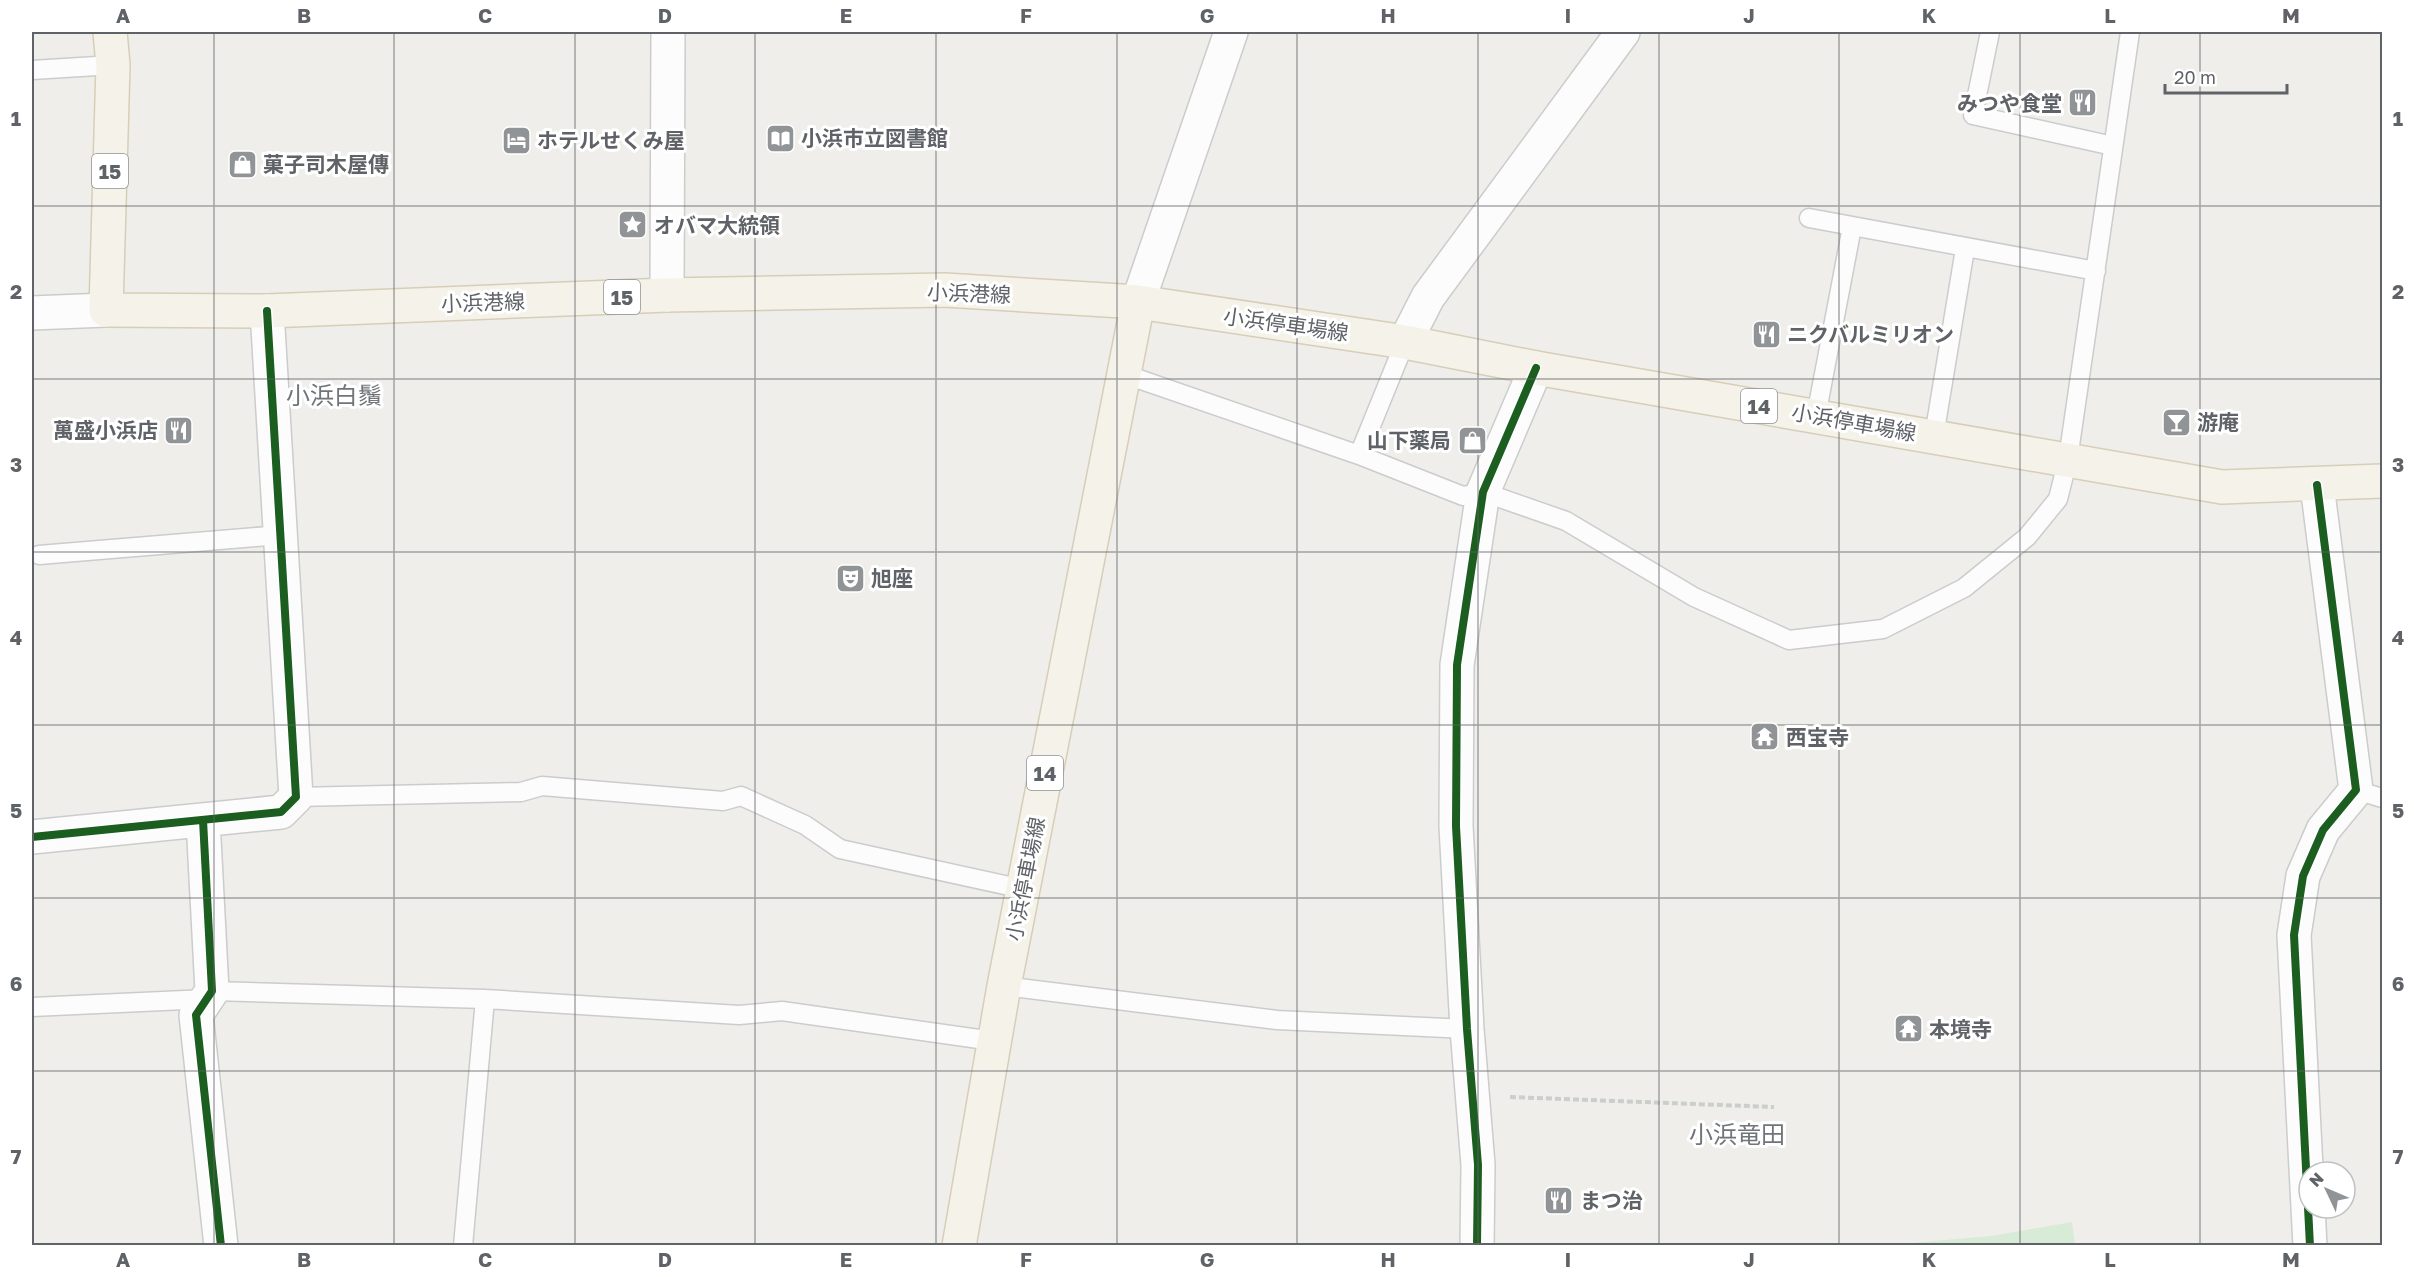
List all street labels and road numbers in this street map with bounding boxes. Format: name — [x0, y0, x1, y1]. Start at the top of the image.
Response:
road number: 15 — [92, 154, 128, 188]
street label: 小浜港線 — [927, 279, 1011, 307]
road number: 15 — [604, 280, 640, 314]
street label: 小浜港線 — [441, 288, 525, 316]
street label: 小浜停車場線 — [1222, 302, 1350, 346]
road number: 14 — [1741, 389, 1777, 423]
street label: 小浜停車場線 — [1790, 398, 1918, 446]
road number: 14 — [1027, 756, 1063, 790]
street label: 小浜停車場線 — [1000, 815, 1050, 943]

